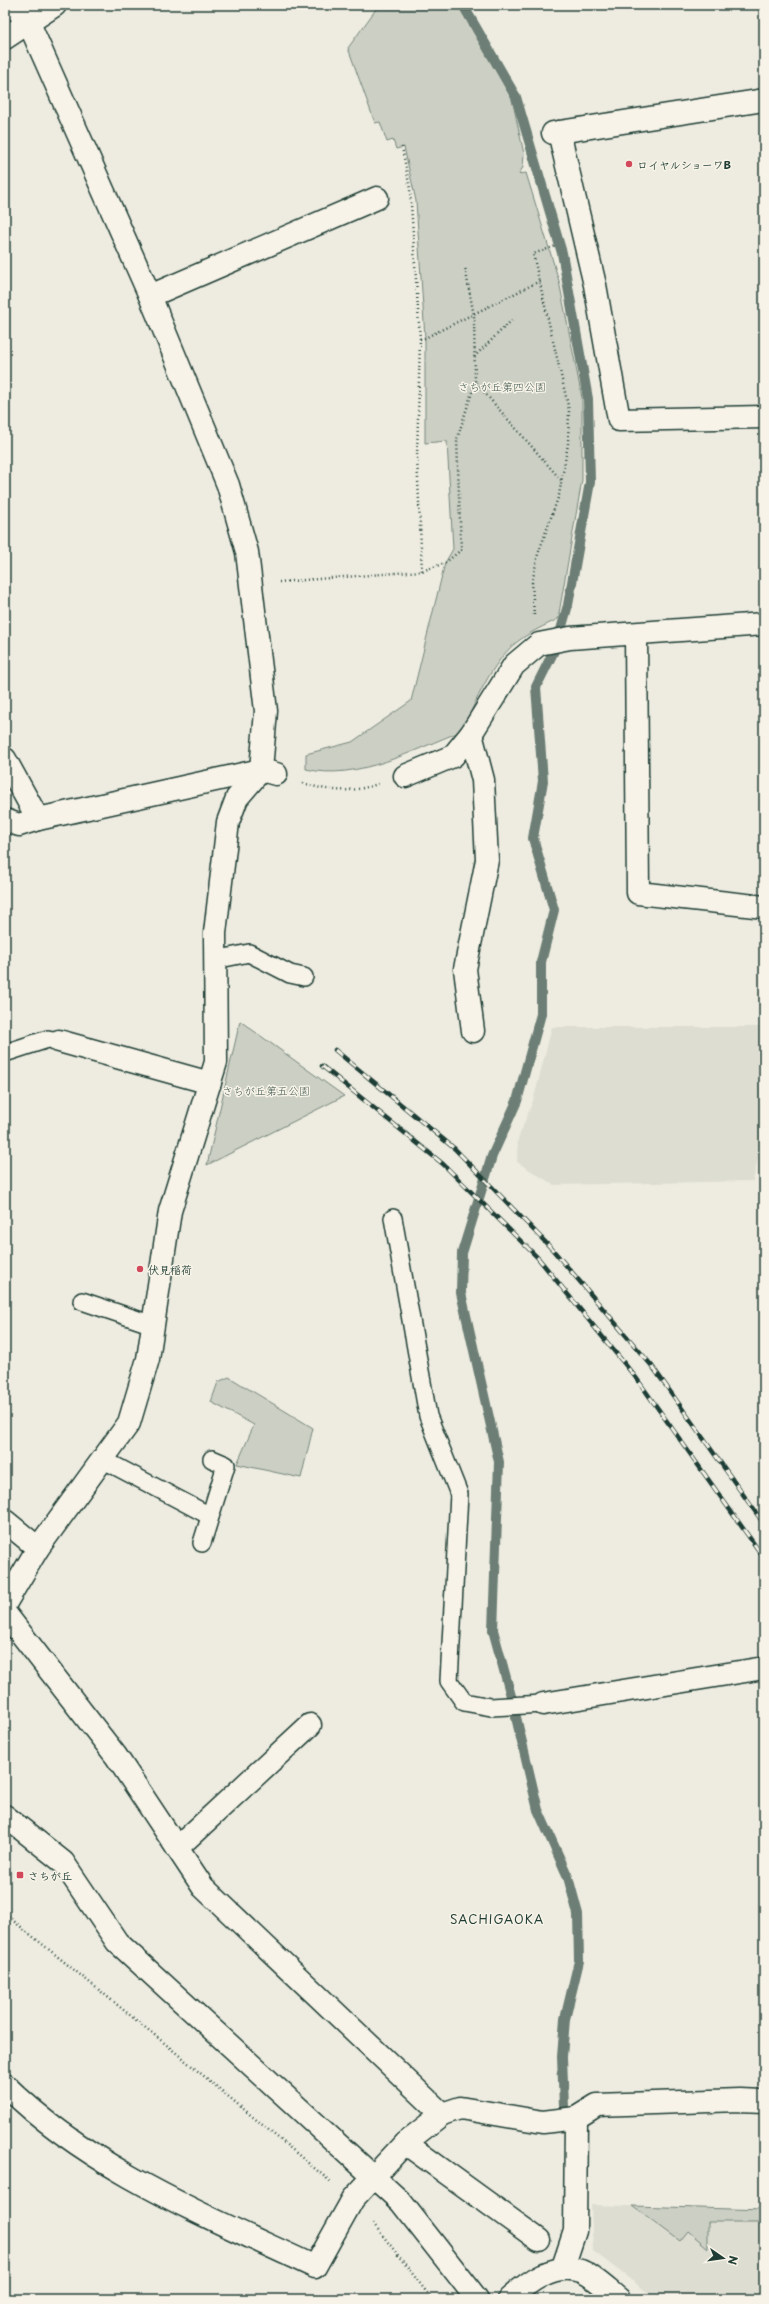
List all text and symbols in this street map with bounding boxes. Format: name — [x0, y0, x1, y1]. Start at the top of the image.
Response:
place label: ロイヤルショーワB — [637, 156, 731, 173]
marker: ロイヤルショーワB — [624, 159, 634, 169]
park label: さちが丘第四公園 — [458, 378, 546, 395]
park label: さちが丘第五公園 — [222, 1082, 310, 1099]
place label: 伏見稲荷 — [148, 1261, 192, 1278]
marker: 伏見稲荷 — [135, 1264, 145, 1274]
place label: さちが丘 — [28, 1867, 72, 1884]
marker: さちが丘 — [15, 1870, 25, 1880]
district label: SACHIGAOKA — [450, 1910, 544, 1928]
north arrow — [703, 2238, 743, 2278]
text: N — [724, 2254, 742, 2267]

